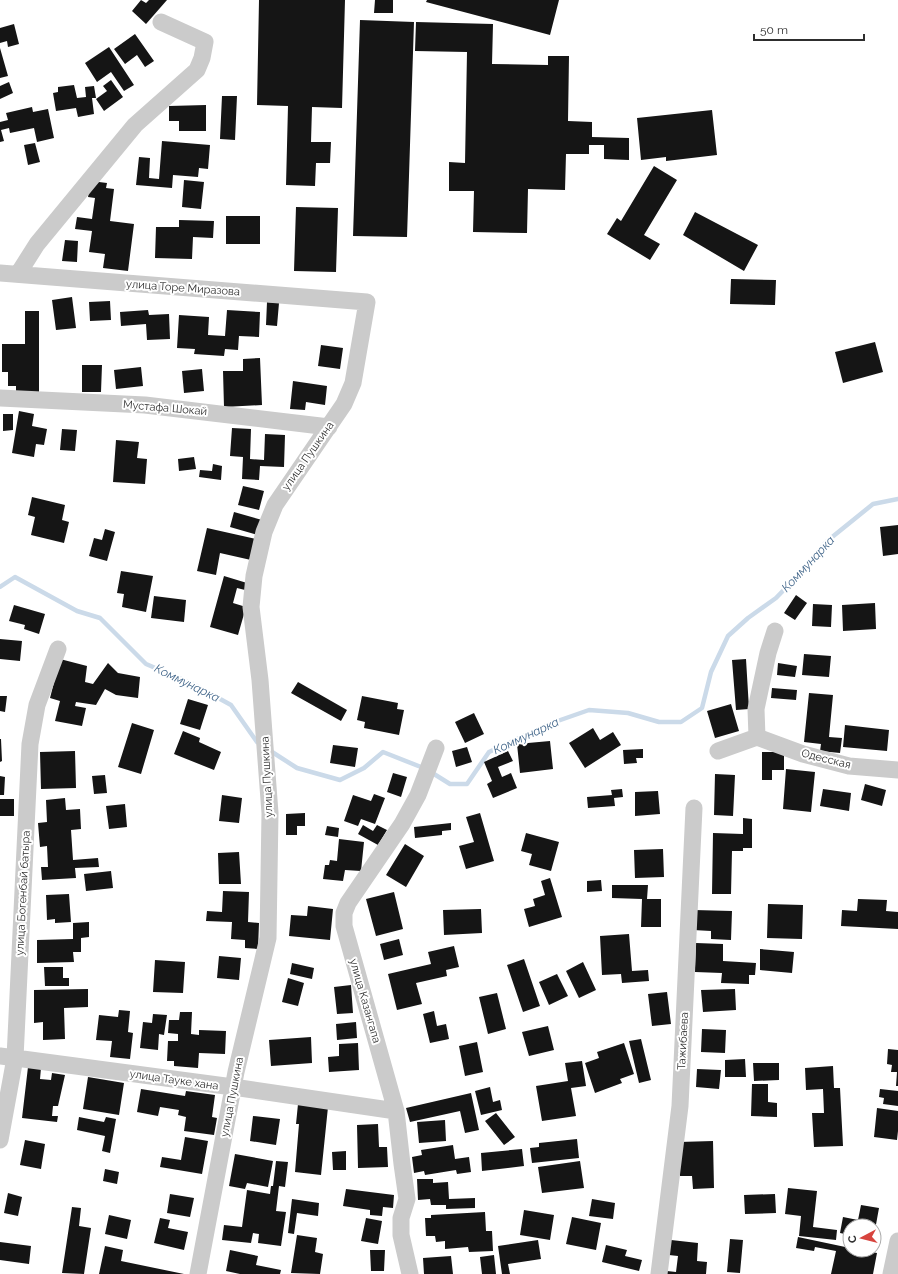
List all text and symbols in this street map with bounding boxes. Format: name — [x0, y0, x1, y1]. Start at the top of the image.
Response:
scale bar — [754, 16, 864, 42]
text: 50 m — [760, 23, 788, 37]
street label: улица Торе Миразова — [126, 278, 240, 298]
street label: Мустафа Шокай — [122, 398, 208, 418]
street label: улица Пушкина — [279, 419, 337, 493]
water label: Коммунарка — [779, 533, 837, 595]
water label: Коммунарка — [152, 661, 222, 705]
water label: Коммунарка — [491, 715, 561, 757]
street label: улица Пушкина — [258, 736, 276, 818]
street label: Одесская — [800, 747, 852, 771]
street label: улица Богенбай батыра — [13, 830, 33, 956]
street label: улица Казангапа — [347, 957, 383, 1045]
street label: Тажибаева — [675, 1012, 691, 1070]
street label: улица Пушкина — [218, 1056, 246, 1138]
street label: улица Тауке хана — [129, 1067, 219, 1093]
north arrow — [842, 1218, 882, 1258]
text: С — [846, 1234, 859, 1244]

